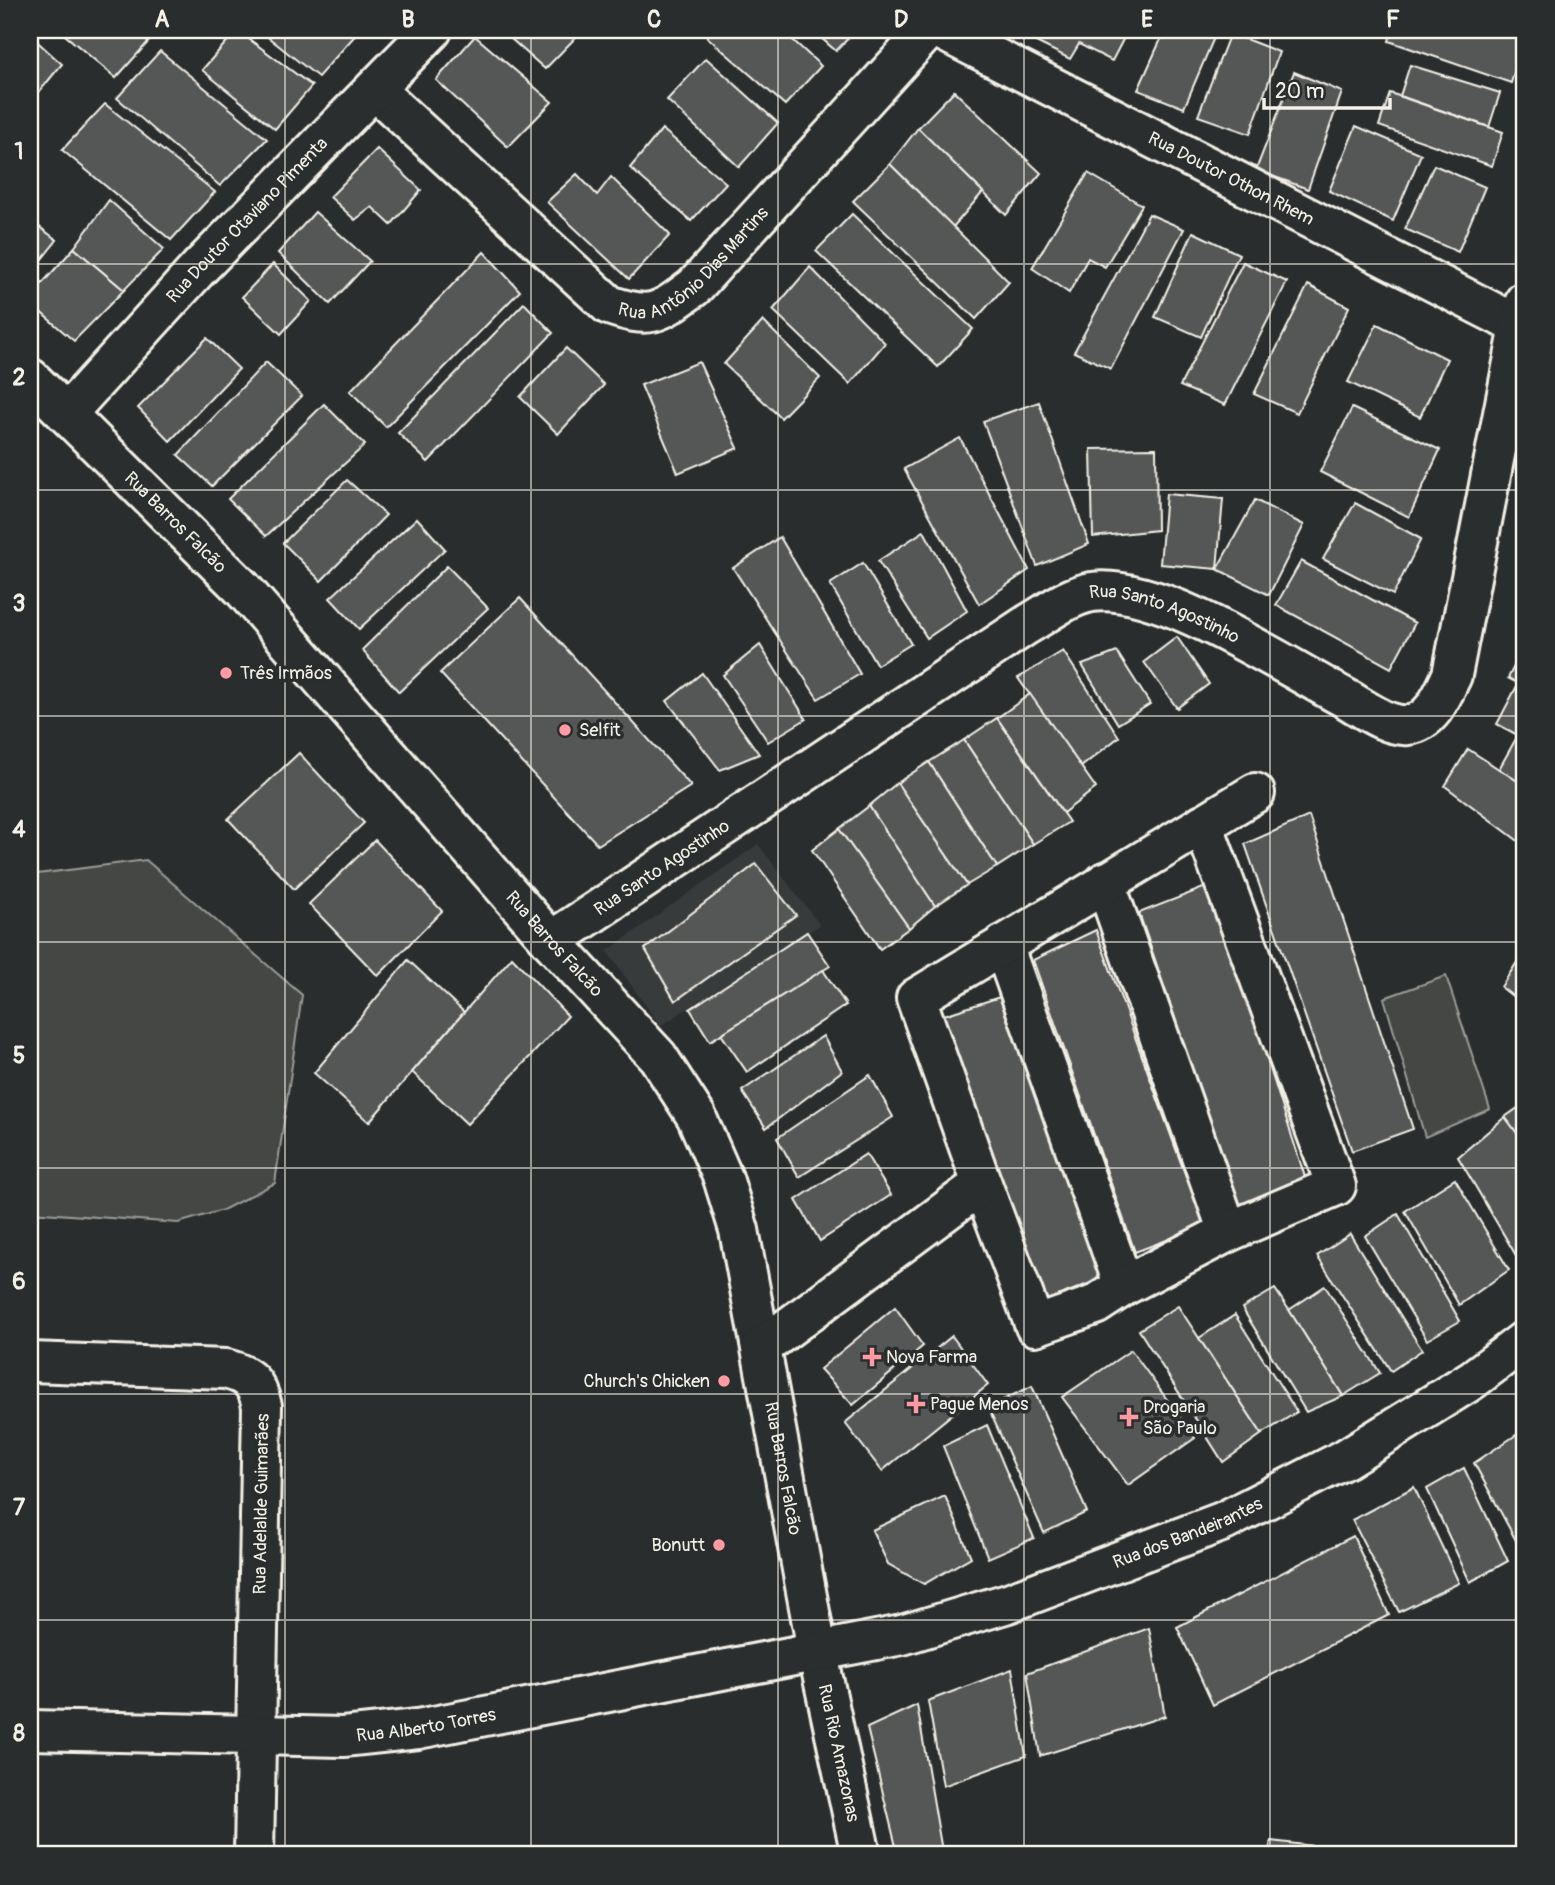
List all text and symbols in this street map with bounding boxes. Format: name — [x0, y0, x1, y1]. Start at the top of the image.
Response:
text: A — [155, 5, 170, 34]
text: B — [401, 5, 415, 34]
text: C — [647, 5, 661, 34]
text: D — [894, 5, 908, 34]
text: E — [1141, 5, 1153, 34]
text: F — [1386, 5, 1400, 34]
scale bar — [1264, 66, 1390, 110]
text: 20 m — [1275, 78, 1324, 105]
street label: Rua Doutor Othon Rhem — [1144, 127, 1318, 231]
street label: Rua Doutor Otaviano Pimenta — [162, 132, 333, 308]
text: 1 — [15, 137, 24, 166]
street label: Rua Antônio Dias Martins — [615, 202, 774, 325]
text: 2 — [13, 363, 26, 392]
street label: Rua Barros Falcão — [119, 467, 232, 579]
street label: Rua Santo Agostinho — [1088, 580, 1244, 649]
text: 3 — [13, 589, 25, 618]
place label: Três Irmãos — [240, 662, 332, 685]
marker: Três Irmãos — [218, 665, 234, 681]
place label: Selfit — [579, 719, 621, 742]
marker: Selfit — [557, 722, 573, 738]
street label: Rua Santo Agostinho — [590, 814, 735, 921]
text: 4 — [12, 815, 26, 844]
street label: Rua Barros Falcão — [500, 886, 608, 1002]
text: 5 — [13, 1041, 25, 1070]
text: 6 — [12, 1267, 26, 1296]
place label: Nova Farma — [886, 1346, 977, 1369]
marker: Nova Farma — [864, 1349, 880, 1365]
place label: Church's Chicken — [584, 1370, 710, 1393]
marker: Church's Chicken — [716, 1373, 732, 1389]
place label: Pague Menos — [930, 1393, 1028, 1416]
marker: Pague Menos — [908, 1396, 924, 1412]
place label: Drogaria São Paulo — [1143, 1396, 1217, 1440]
street label: Rua Barros Falcão — [759, 1400, 806, 1537]
marker: Drogaria São Paulo — [1121, 1409, 1137, 1425]
street label: Rua Adelalde Guimarães — [248, 1413, 275, 1595]
street label: Rua dos Bandeirantes — [1110, 1492, 1266, 1574]
text: 7 — [13, 1493, 26, 1522]
place label: Bonutt — [652, 1534, 706, 1557]
marker: Bonutt — [711, 1537, 727, 1553]
street label: Rua Rio Amazonas — [813, 1682, 865, 1824]
street label: Rua Alberto Torres — [355, 1703, 498, 1748]
text: 8 — [13, 1719, 25, 1748]

